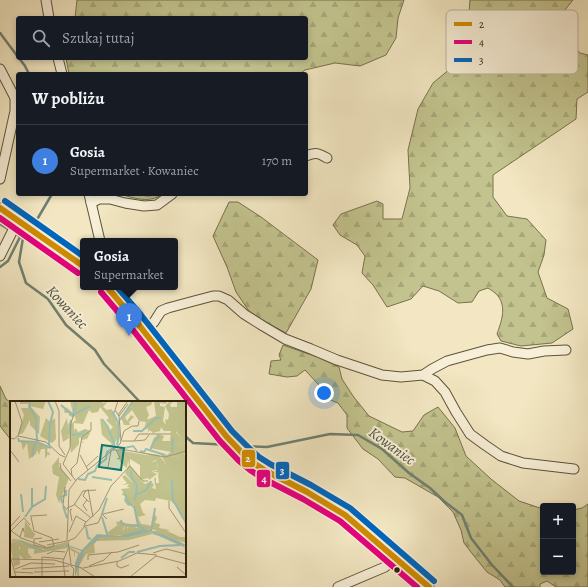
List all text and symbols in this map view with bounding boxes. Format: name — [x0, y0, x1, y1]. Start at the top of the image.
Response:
legend — [446, 10, 578, 74]
search box — [16, 16, 308, 60]
text: 2 — [479, 17, 484, 32]
icon: search — [30, 27, 52, 49]
text: Szukaj tutaj — [62, 28, 135, 48]
text: 4 — [479, 35, 484, 50]
text: 3 — [479, 53, 484, 68]
text: W pobliżu — [32, 87, 104, 110]
text: Gosia — [70, 142, 105, 162]
text: 1 — [43, 152, 47, 169]
text: 170 m — [262, 152, 292, 169]
text: Supermarket · Kowaniec — [70, 162, 199, 179]
popup — [80, 238, 178, 290]
text: Gosia — [94, 246, 129, 266]
text: Supermarket — [94, 266, 164, 283]
water label: Kowaniec — [42, 281, 93, 334]
pin: 1 — [116, 303, 142, 336]
your location — [314, 383, 334, 403]
inset map — [10, 401, 186, 577]
water label: Kowaniec — [365, 422, 420, 470]
line badge: 2 — [241, 449, 256, 468]
text: 2 — [245, 451, 251, 466]
line badge: 3 — [275, 461, 290, 480]
text: 3 — [280, 463, 285, 478]
line badge: 4 — [256, 469, 271, 488]
text: 4 — [261, 472, 267, 487]
map controls — [540, 503, 576, 575]
button: + — [540, 503, 576, 539]
button: − — [540, 539, 576, 575]
unlabelled marker — [392, 565, 402, 575]

